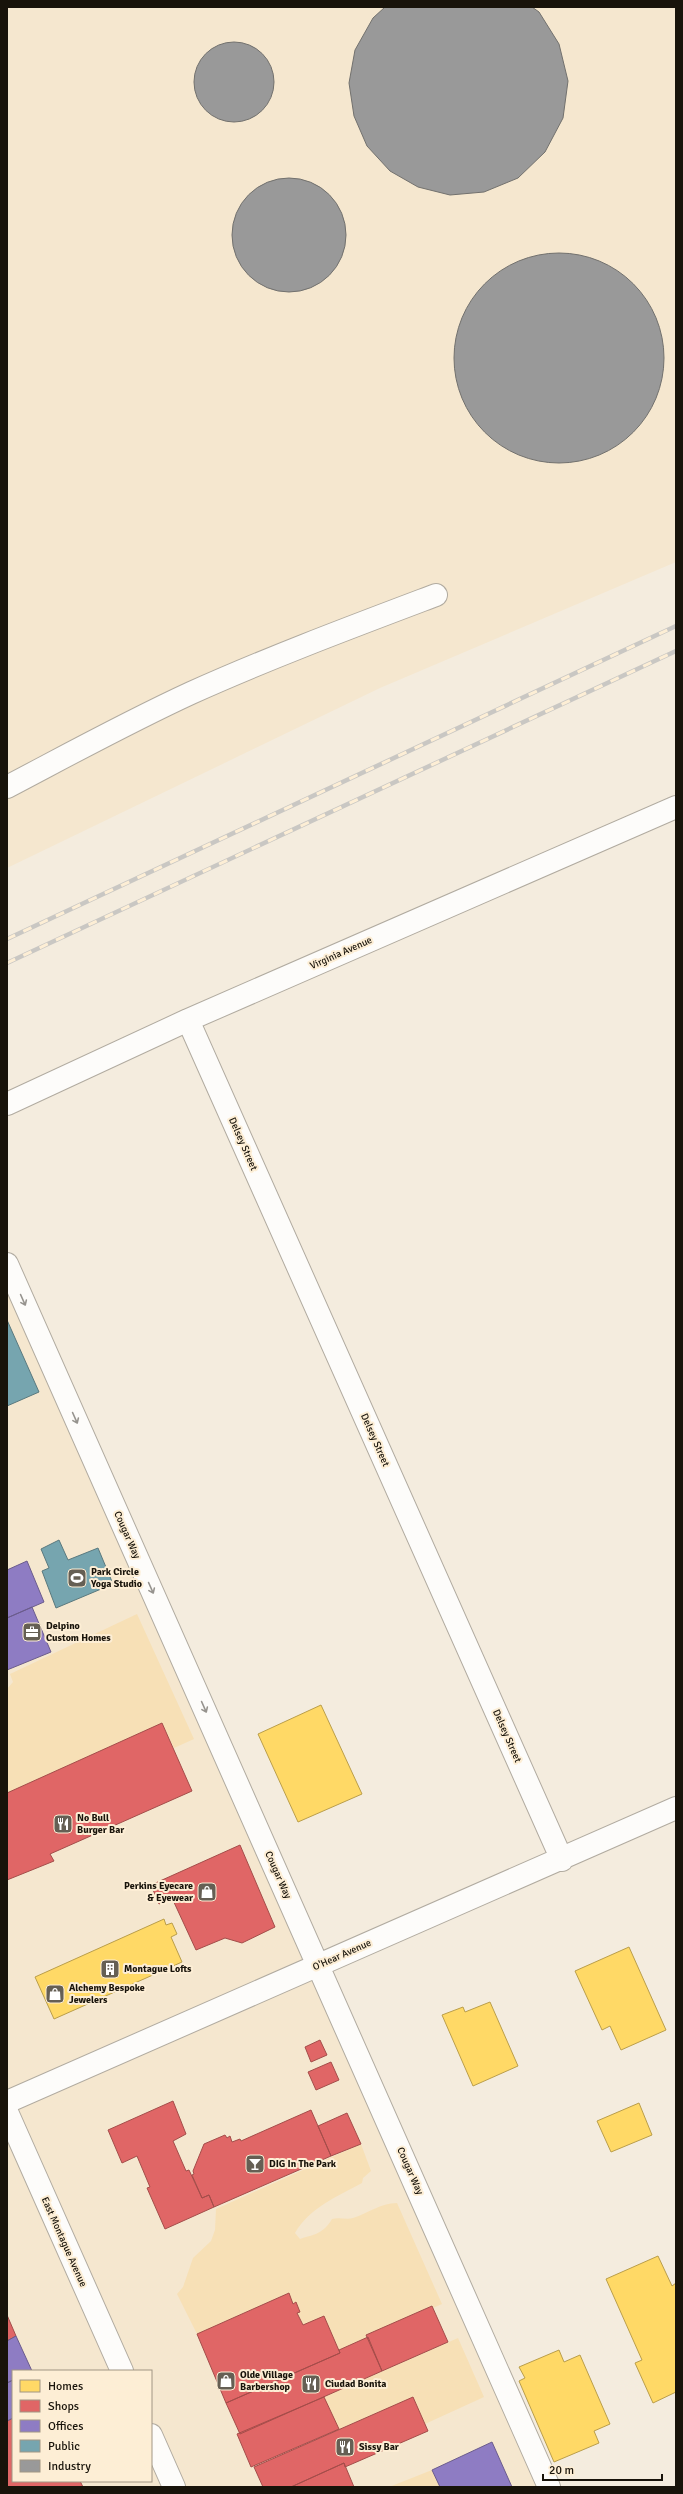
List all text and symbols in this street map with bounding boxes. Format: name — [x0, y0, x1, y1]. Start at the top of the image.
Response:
street label: Virginia Avenue — [308, 934, 374, 972]
street label: Delsey Street — [226, 1116, 260, 1173]
one-way arrow — [20, 1293, 27, 1305]
one-way arrow — [72, 1412, 80, 1424]
street label: Delsey Street — [358, 1412, 392, 1469]
street label: Cougar Way — [111, 1509, 143, 1561]
place label: Park Circle Yoga Studio — [90, 1566, 142, 1590]
sports icon: Park Circle Yoga Studio — [66, 1567, 88, 1589]
one-way arrow — [148, 1582, 155, 1594]
place label: Delpino Custom Homes — [46, 1620, 111, 1644]
office icon: Delpino Custom Homes — [21, 1621, 43, 1643]
one-way arrow — [200, 1701, 208, 1713]
street label: Delsey Street — [490, 1708, 524, 1765]
place label: No Bull Burger Bar — [77, 1812, 124, 1836]
restaurant icon: No Bull Burger Bar — [52, 1813, 74, 1835]
street label: Cougar Way — [262, 1849, 294, 1901]
place label: Perkins Eyecare & Eyewear — [124, 1880, 193, 1904]
shop icon: Perkins Eyecare & Eyewear — [196, 1881, 218, 1903]
street label: O'Hear Avenue — [311, 1937, 373, 1973]
building icon: Montague Lofts — [99, 1958, 121, 1980]
place label: Montague Lofts — [124, 1963, 192, 1975]
place label: Alchemy Bespoke Jewelers — [69, 1982, 145, 2006]
shop icon: Alchemy Bespoke Jewelers — [44, 1983, 66, 2005]
street label: Cougar Way — [394, 2145, 426, 2197]
bar icon: DIG In The Park — [244, 2153, 266, 2175]
place label: DIG In The Park — [269, 2158, 337, 2170]
street label: East Montague Avenue — [39, 2195, 89, 2289]
place label: Olde Village Barbershop — [240, 2369, 293, 2393]
legend — [12, 2370, 152, 2482]
shop icon: Olde Village Barbershop — [215, 2370, 237, 2392]
restaurant icon: Ciudad Bonita — [300, 2373, 322, 2395]
place label: Ciudad Bonita — [325, 2378, 386, 2390]
text: Homes — [48, 2379, 83, 2394]
text: Shops — [48, 2399, 79, 2414]
text: Offices — [48, 2419, 83, 2434]
restaurant icon: Sissy Bar — [334, 2436, 356, 2458]
text: Public — [48, 2439, 80, 2454]
place label: Sissy Bar — [359, 2441, 399, 2453]
scale bar — [543, 2456, 662, 2482]
text: Industry — [48, 2459, 91, 2474]
text: 20 m — [549, 2463, 574, 2478]

